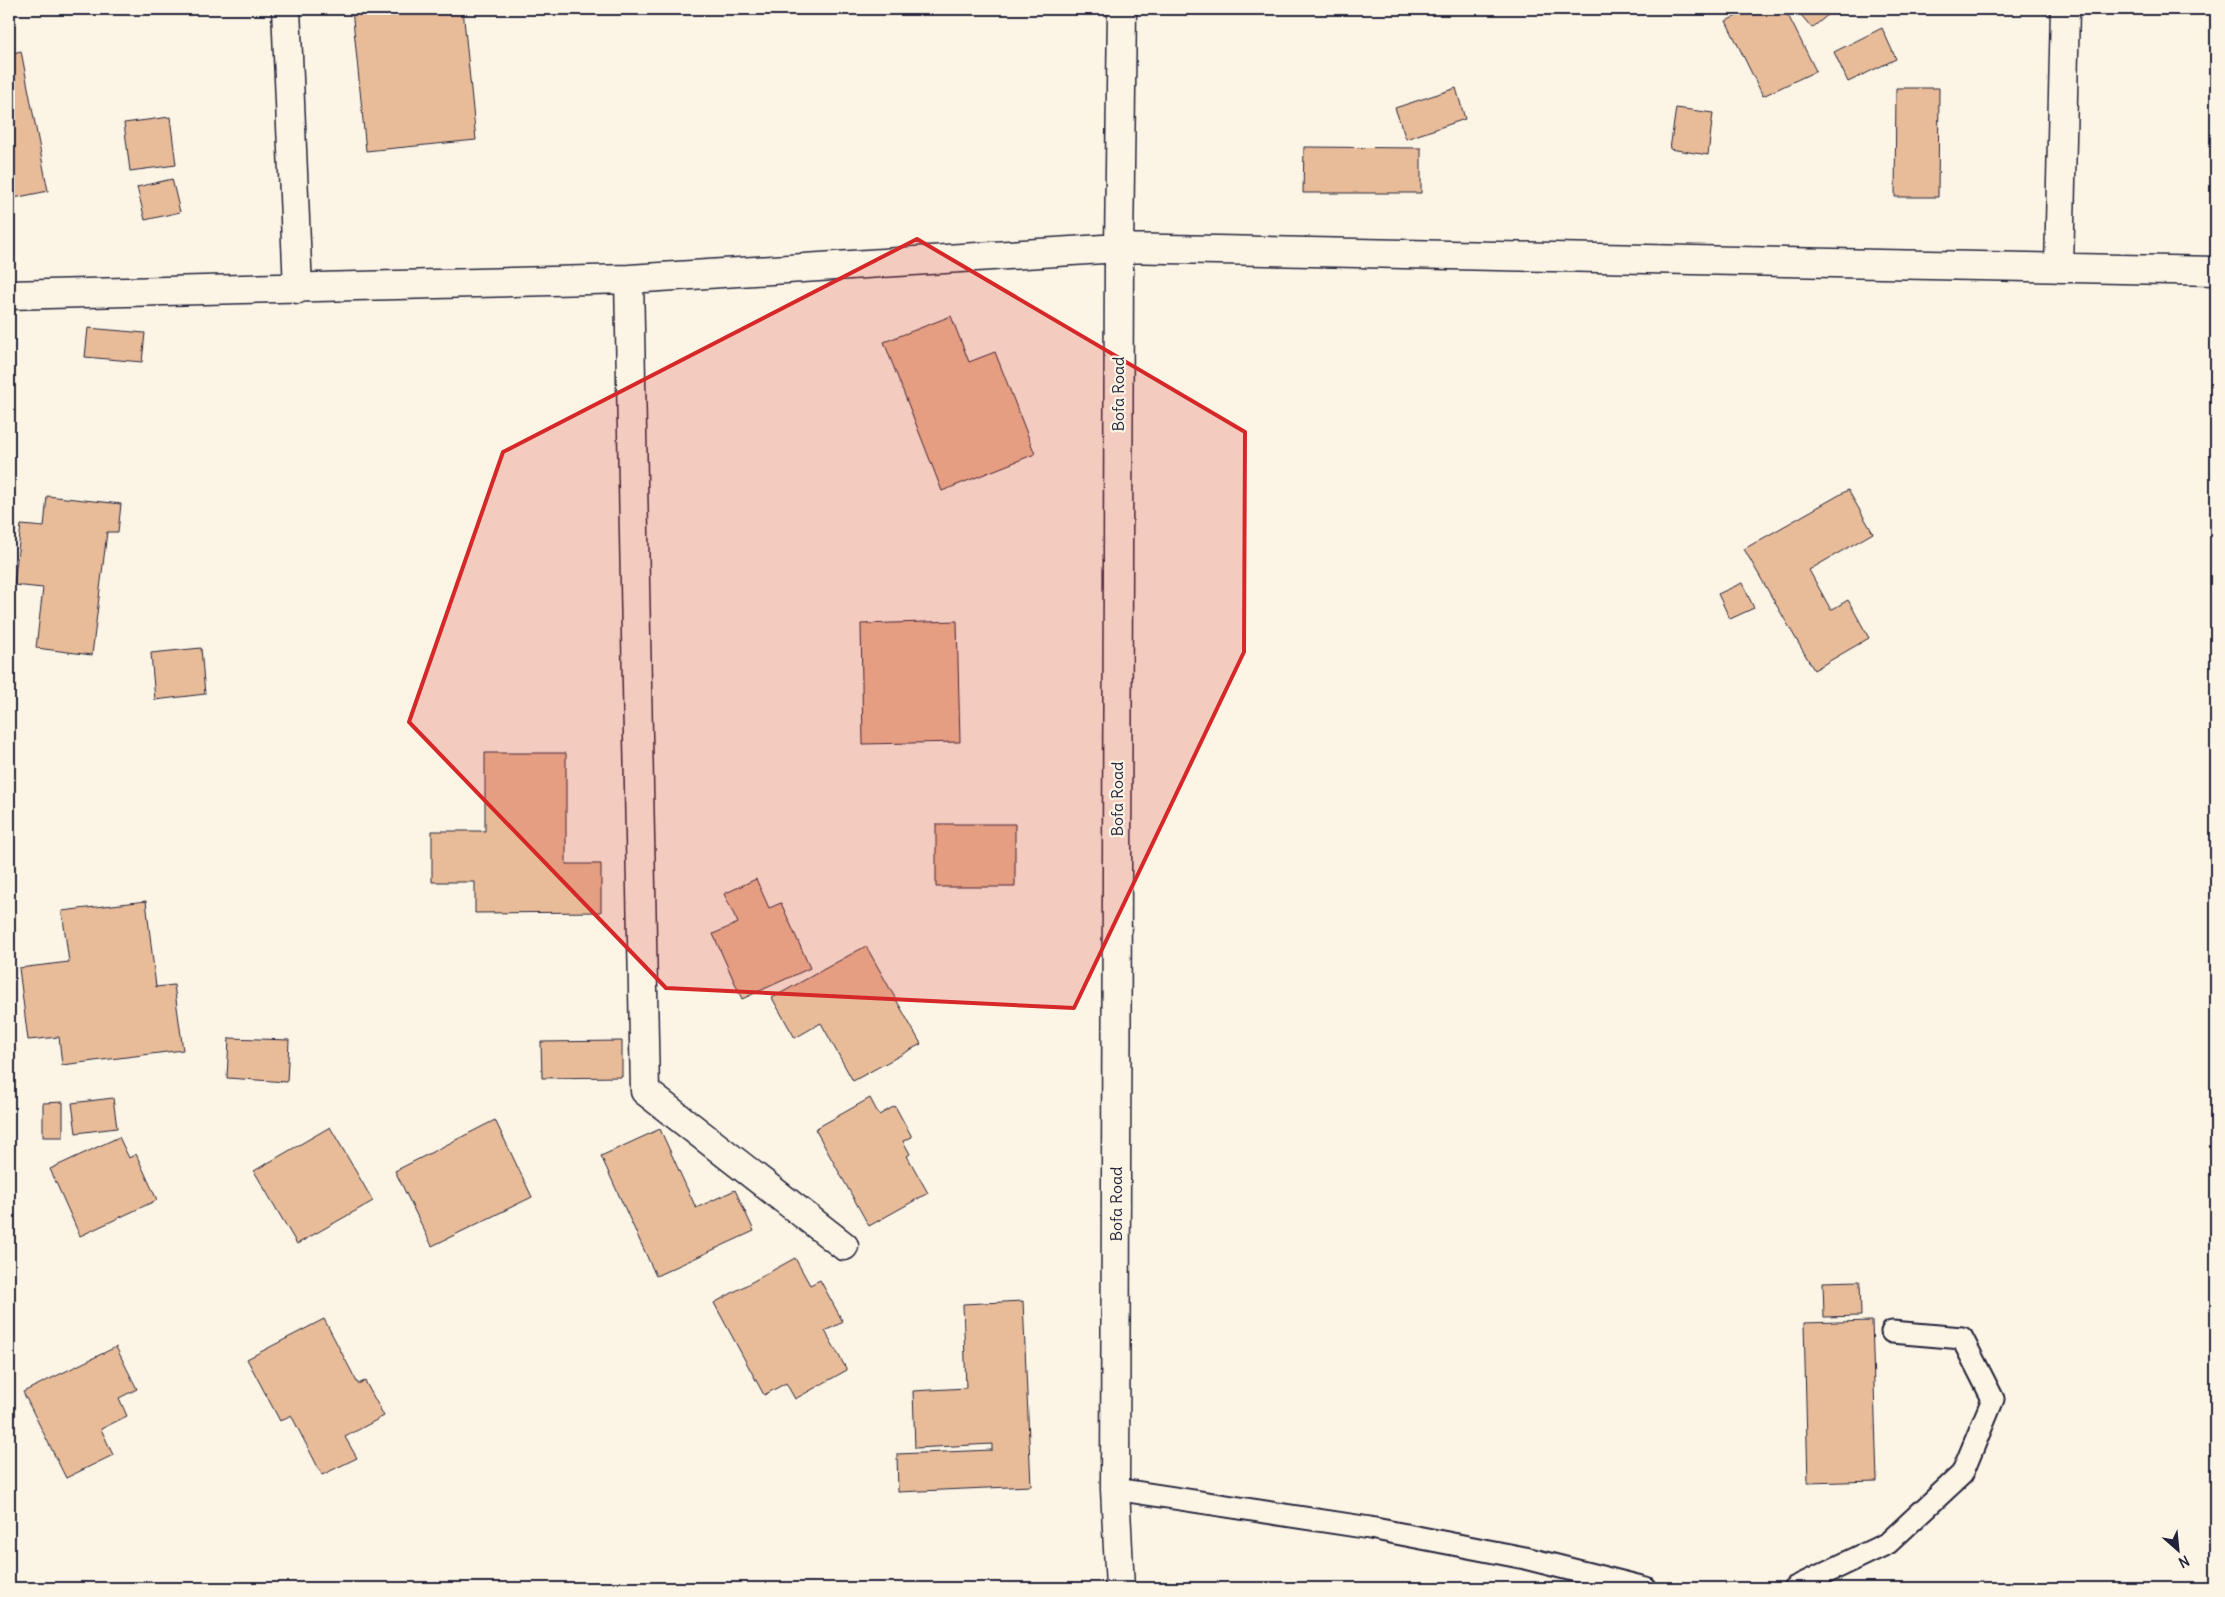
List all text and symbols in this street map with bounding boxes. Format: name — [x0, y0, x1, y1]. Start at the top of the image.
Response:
street label: Bofa Road — [1108, 357, 1128, 431]
street label: Bofa Road — [1107, 762, 1127, 836]
street label: Bofa Road — [1106, 1167, 1126, 1241]
north arrow — [2152, 1524, 2202, 1574]
text: N — [2176, 1551, 2192, 1572]

